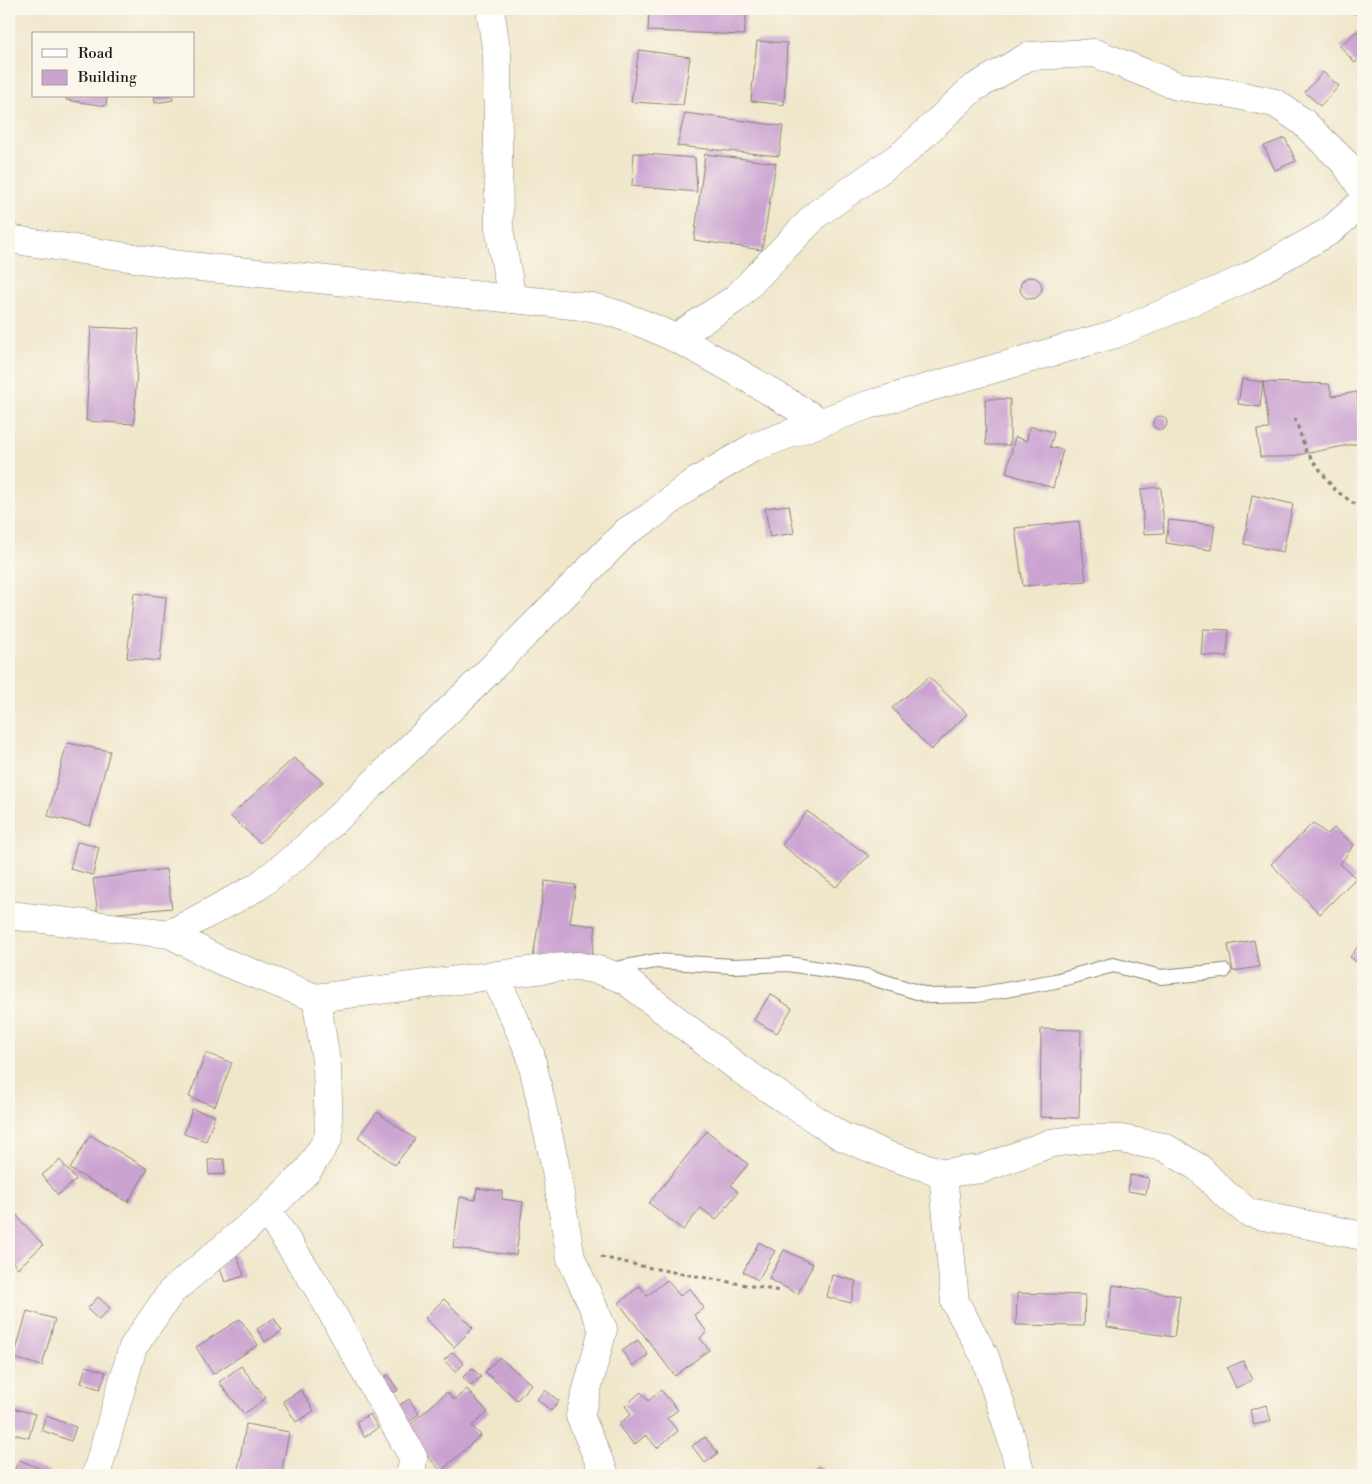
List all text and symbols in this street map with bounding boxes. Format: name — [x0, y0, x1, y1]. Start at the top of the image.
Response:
legend — [32, 32, 195, 98]
text: Road — [78, 44, 113, 63]
text: Building — [77, 68, 137, 87]

